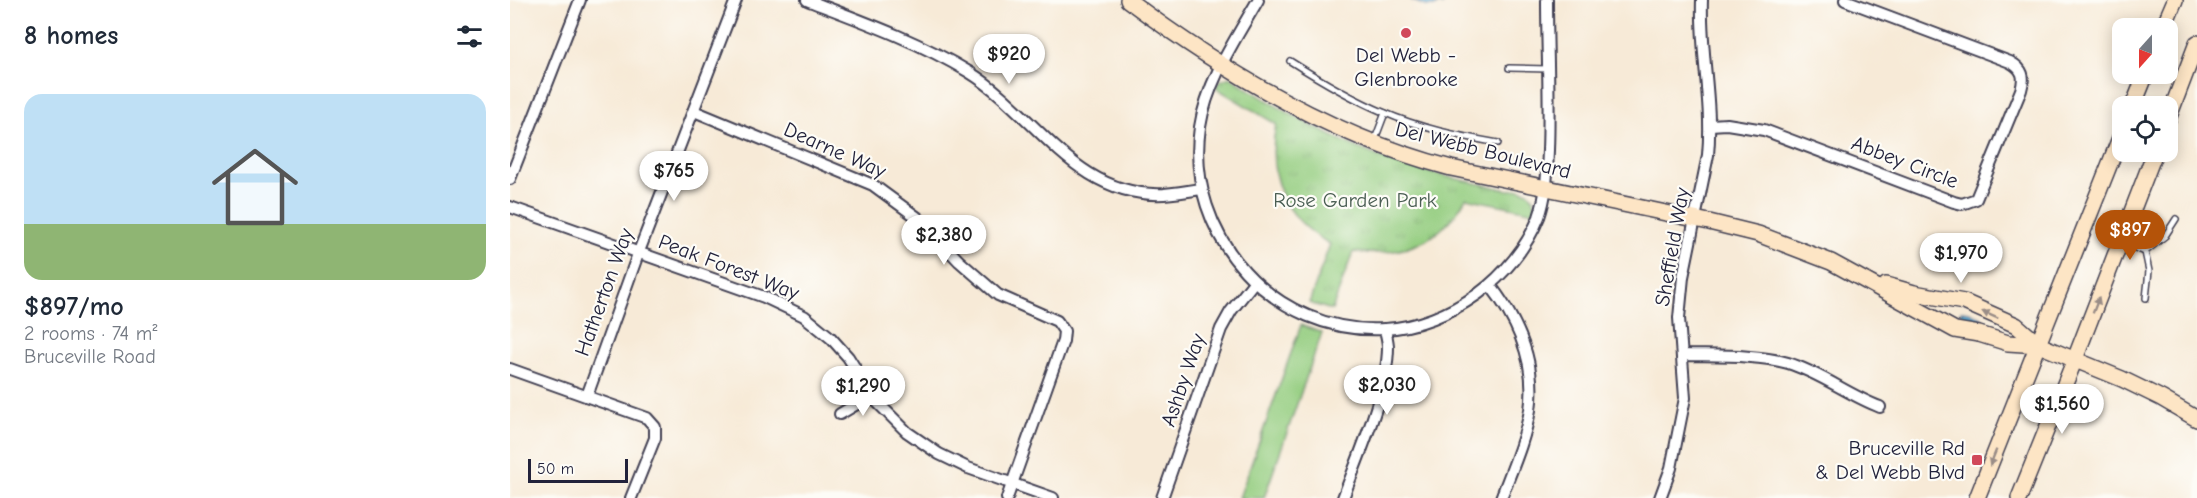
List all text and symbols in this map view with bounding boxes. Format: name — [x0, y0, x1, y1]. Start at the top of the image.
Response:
north arrow — [2112, 18, 2178, 84]
map controls — [2112, 18, 2178, 162]
icon: filters — [453, 20, 486, 53]
text: 8 homes — [24, 21, 118, 51]
marker: Del Webb - Glenbrooke — [1399, 26, 1413, 40]
pin: $920 — [973, 34, 1045, 85]
text: $920 — [987, 42, 1031, 65]
place label: Del Webb - Glenbrooke — [1354, 43, 1458, 91]
button: locate — [2112, 96, 2178, 162]
street label: Dearne Way — [780, 117, 890, 183]
street label: Del Webb Boulevard — [1393, 117, 1573, 183]
street label: Abbey Circle — [1848, 131, 1962, 193]
icon: home — [201, 133, 309, 241]
pin: $765 — [638, 151, 710, 202]
text: $765 — [653, 159, 695, 182]
street label: Sheffield Way — [1650, 185, 1694, 308]
park label: Rose Garden Park — [1273, 188, 1437, 212]
pin: $897 — [2094, 210, 2166, 261]
pin: $2,380 — [895, 215, 993, 266]
text: $897 — [2109, 218, 2151, 241]
text: $2,380 — [915, 223, 973, 246]
street label: Hatherton Way — [570, 224, 638, 359]
street label: Peak Forest Way — [655, 229, 803, 305]
pin: $1,970 — [1912, 233, 2010, 284]
text: $1,970 — [1934, 241, 1988, 264]
text: $897/mo — [24, 292, 124, 322]
one-way arrow — [2091, 295, 2101, 313]
one-way arrow — [1982, 310, 1999, 319]
text: 2 rooms · 74 m² — [24, 322, 157, 345]
street label: Ashby Way — [1156, 330, 1210, 430]
text: Bruceville Road — [24, 345, 156, 368]
pin: $2,030 — [1338, 365, 1436, 416]
pin: $1,290 — [814, 366, 912, 417]
text: $2,030 — [1358, 373, 1416, 396]
text: $1,290 — [835, 374, 891, 397]
pin: $1,560 — [2013, 384, 2111, 435]
text: $1,560 — [2034, 392, 2090, 415]
place label: Bruceville Rd & Del Webb Blvd — [1815, 436, 1965, 484]
one-way arrow — [1988, 449, 1997, 467]
marker: Bruceville Rd & Del Webb Blvd — [1970, 453, 1984, 467]
scale bar — [528, 456, 628, 484]
text: 50 m — [537, 460, 574, 478]

